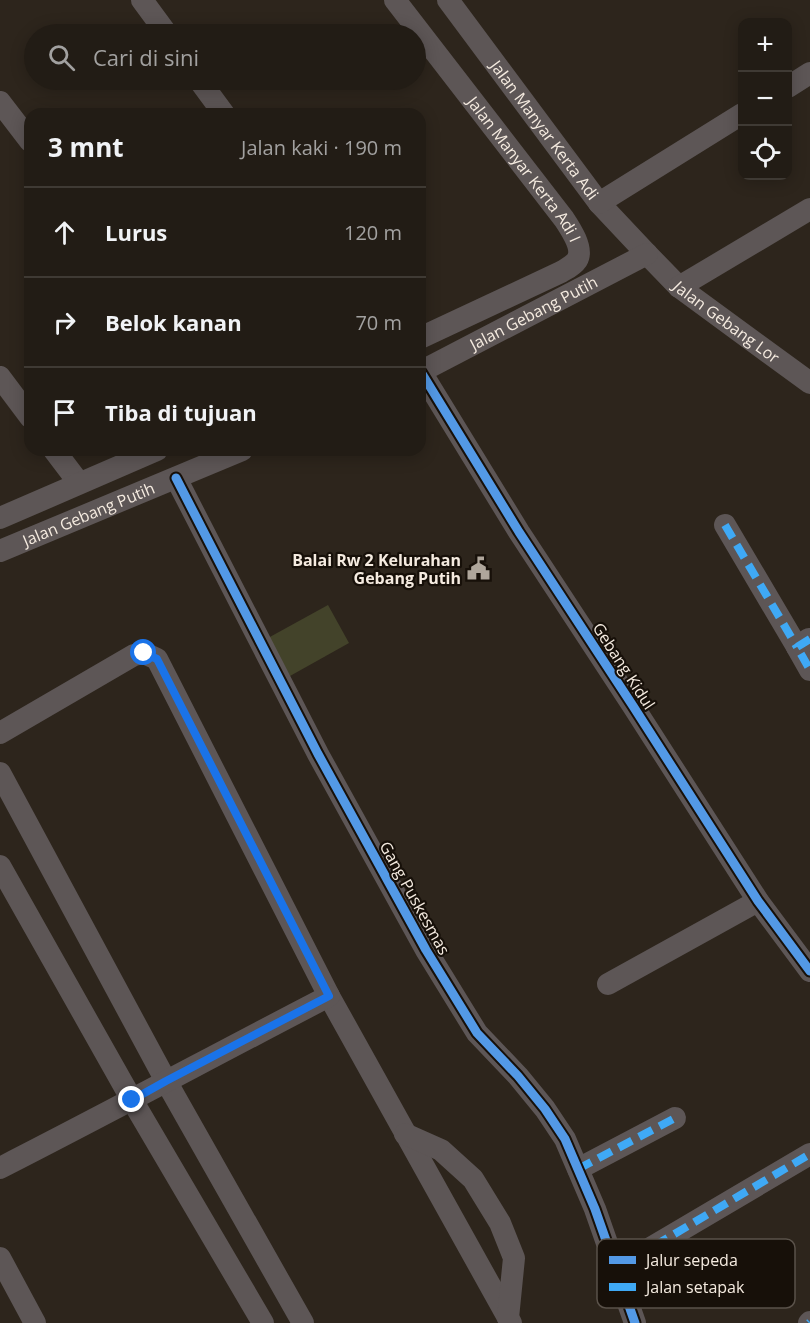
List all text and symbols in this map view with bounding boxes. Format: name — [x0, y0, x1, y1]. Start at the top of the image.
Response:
map controls — [738, 18, 792, 180]
button: + — [738, 18, 792, 72]
search box — [24, 24, 426, 90]
icon: search — [45, 41, 78, 74]
text: Cari di sini — [93, 42, 199, 72]
street label: Jalan Manyar Kerta Adi — [484, 54, 604, 204]
button: − — [738, 72, 792, 126]
street label: Jalan Manyar Kerta Adi I — [461, 90, 586, 245]
button: locate — [738, 126, 792, 180]
text: 3 mnt — [48, 129, 124, 165]
text: Jalan kaki · 190 m — [241, 134, 402, 161]
icon: ahead — [48, 216, 81, 249]
text: Lurus — [105, 217, 167, 247]
text: 120 m — [344, 219, 402, 246]
street label: Jalan Gebang Putih — [464, 271, 601, 356]
street label: Jalan Gebang Lor — [667, 275, 785, 368]
icon: right — [48, 306, 81, 339]
text: Belok kanan — [105, 307, 242, 337]
text: 70 m — [355, 309, 402, 336]
icon: arrive — [48, 396, 81, 429]
text: Tiba di tujuan — [105, 397, 257, 427]
street label: Jalan Gebang Putih — [17, 477, 158, 552]
place label: Balai Rw 2 Kelurahan Gebang Putih — [292, 549, 461, 589]
public building icon: Balai Rw 2 Kelurahan Gebang Putih — [466, 556, 492, 582]
street label: Gebang Kidul — [588, 618, 660, 714]
route start — [130, 639, 156, 665]
street label: Gang Puskesmas — [375, 837, 455, 959]
route end — [118, 1086, 144, 1112]
legend — [597, 1239, 795, 1308]
text: Jalur sepeda — [644, 1249, 738, 1271]
text: Jalan setapak — [644, 1276, 745, 1298]

